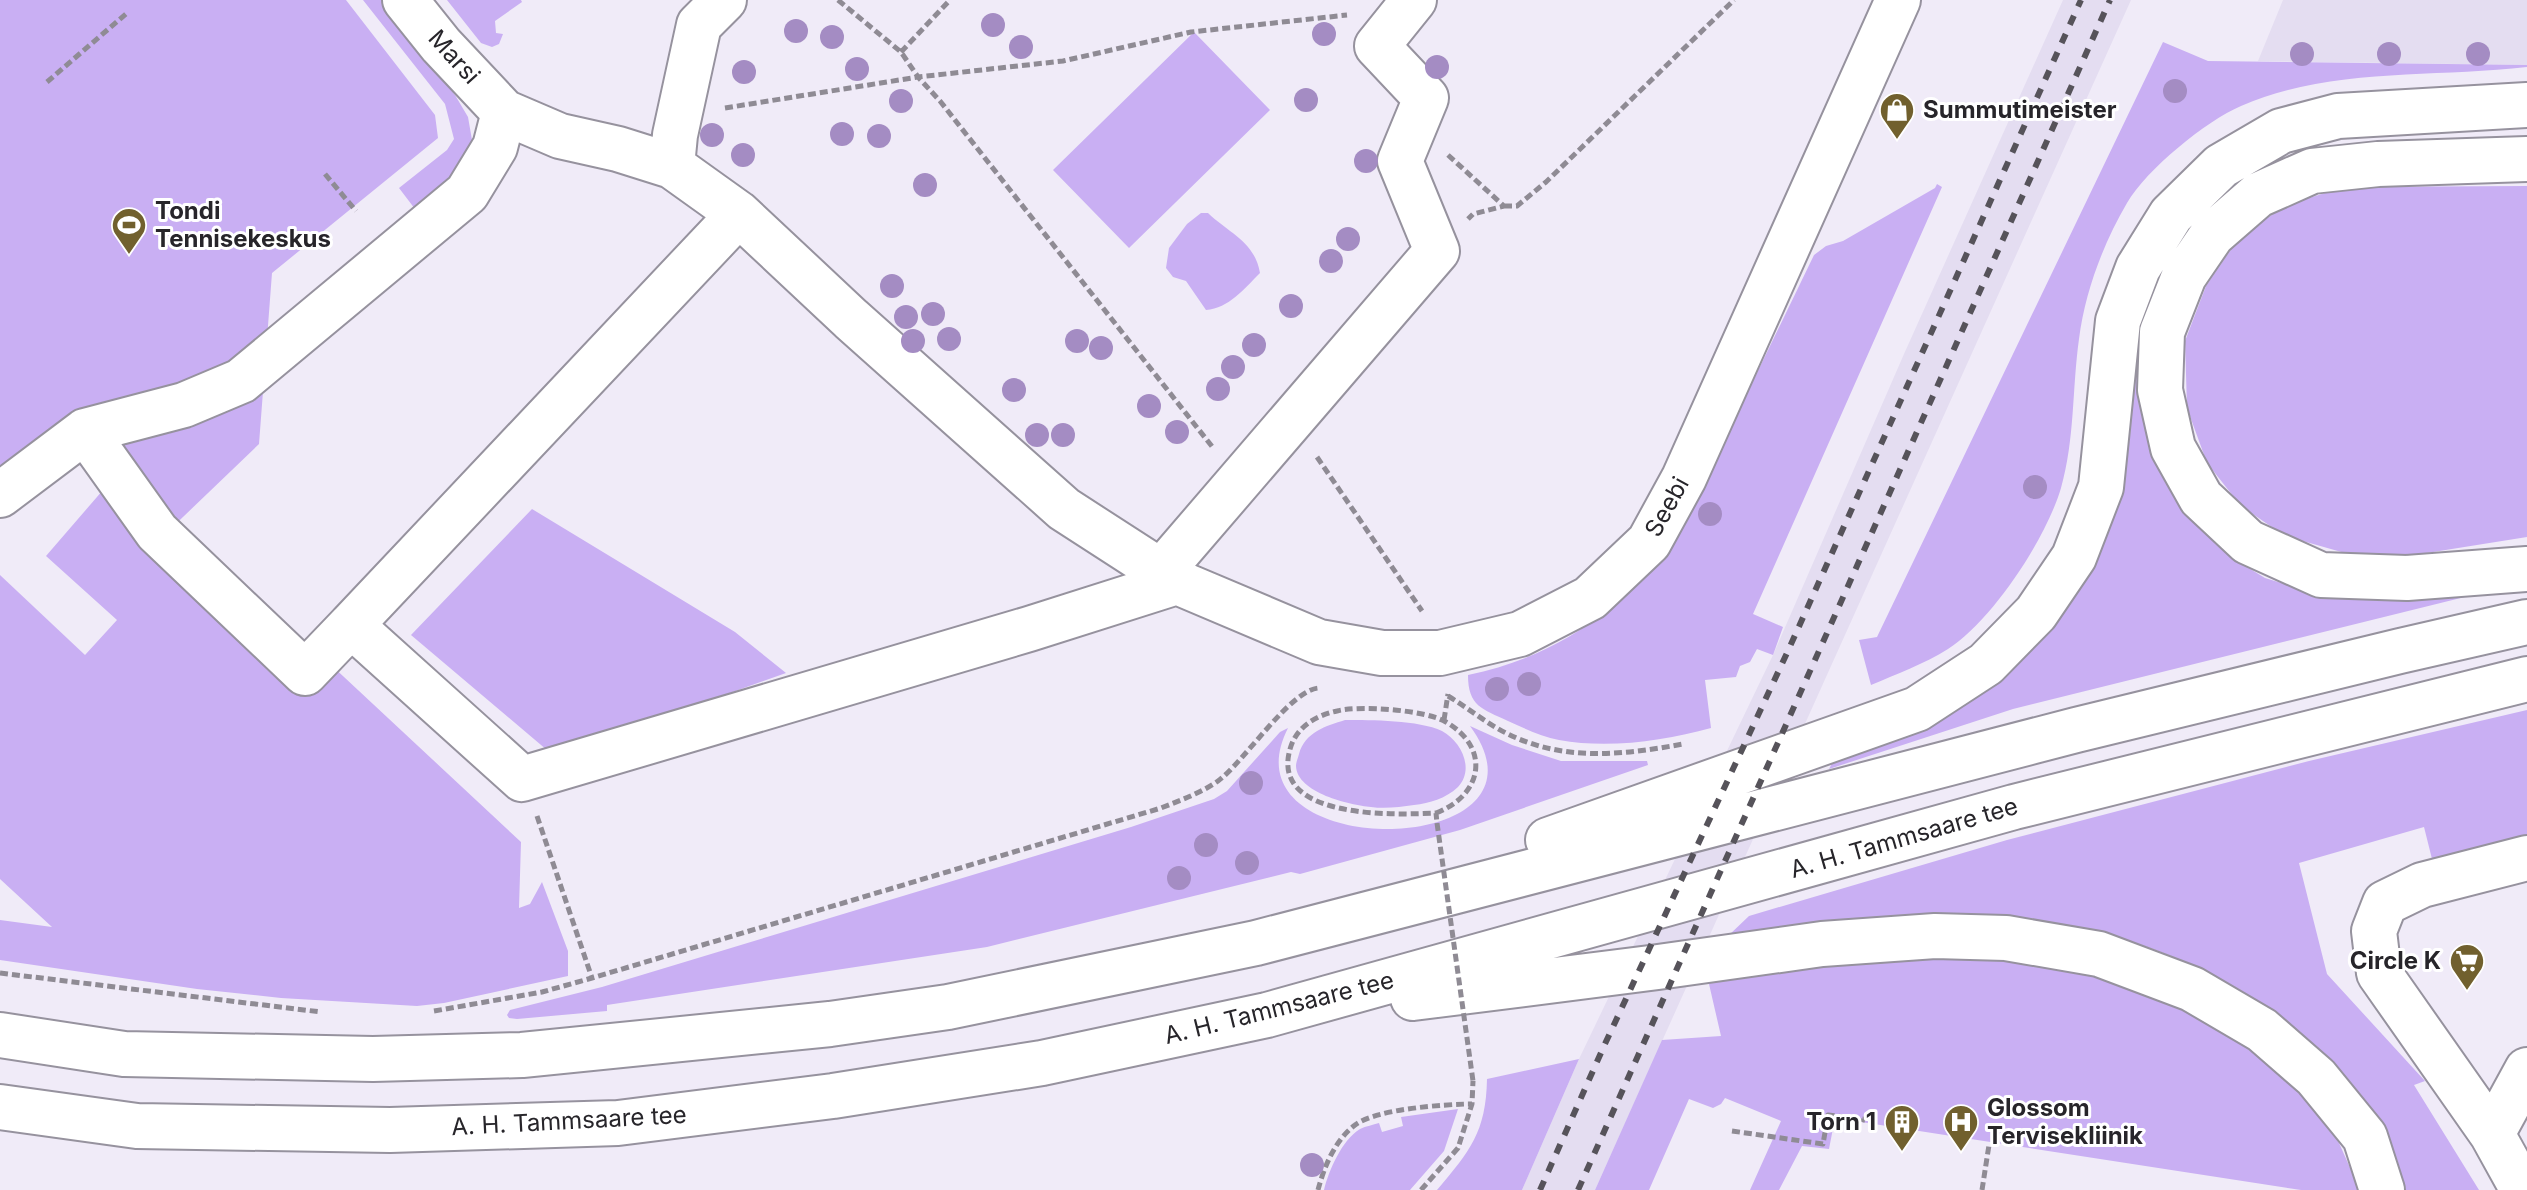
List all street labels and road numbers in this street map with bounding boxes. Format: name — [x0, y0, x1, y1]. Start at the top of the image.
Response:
street label: Marsi — [423, 24, 486, 90]
street label: Seebi — [1638, 472, 1695, 542]
street label: A. H. Tammsaare tee — [1787, 791, 2021, 884]
street label: A. H. Tammsaare tee — [1161, 965, 1397, 1050]
street label: A. H. Tammsaare tee — [451, 1100, 687, 1141]

